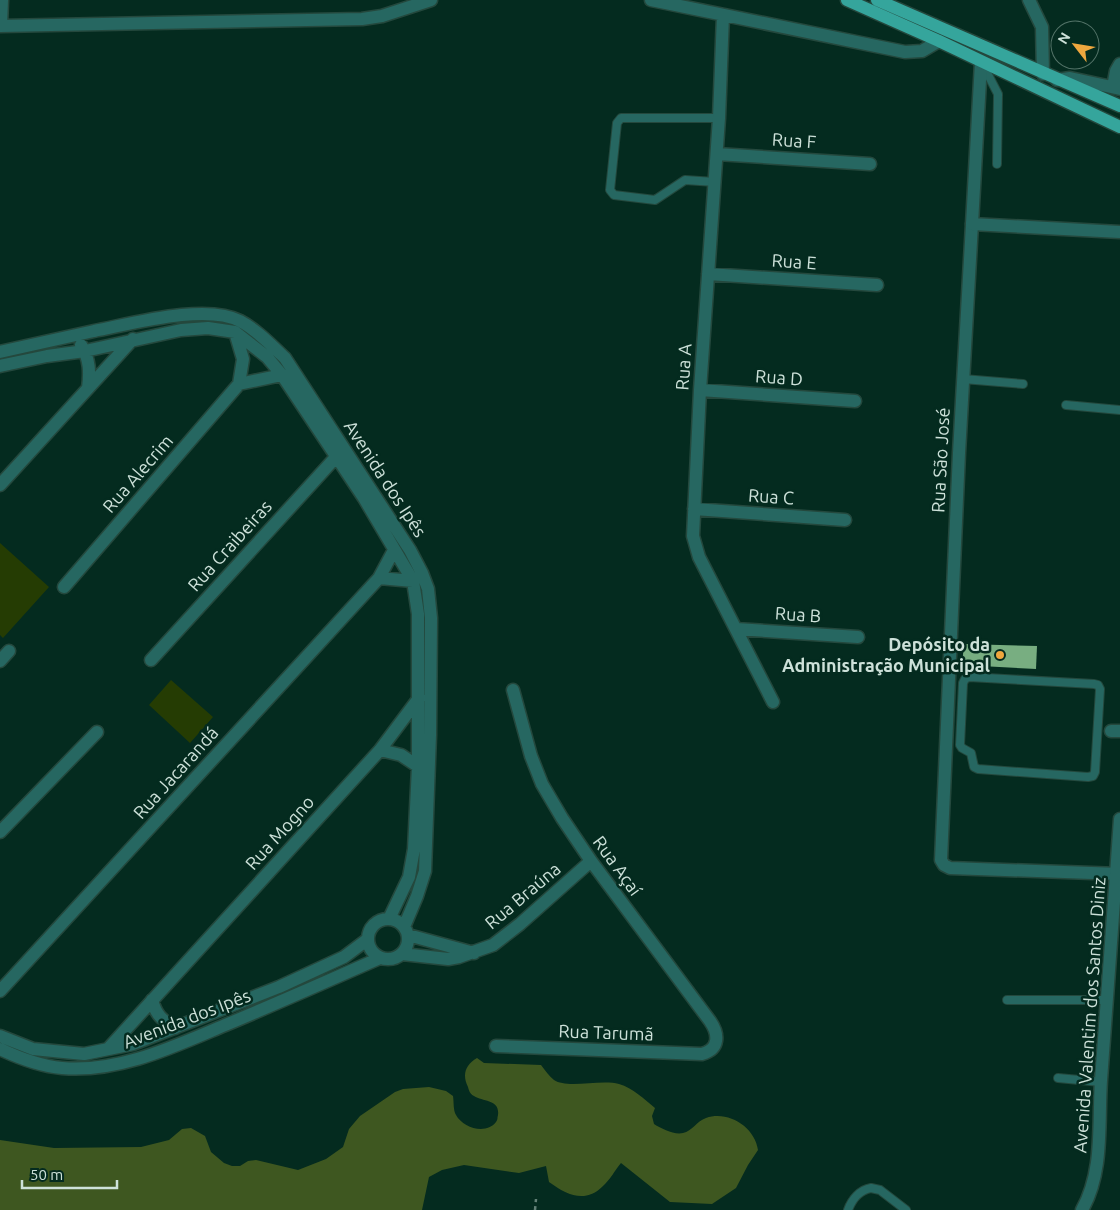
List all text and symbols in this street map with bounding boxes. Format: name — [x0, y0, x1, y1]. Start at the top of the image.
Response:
north arrow — [1050, 20, 1100, 70]
text: N — [1054, 30, 1073, 47]
street label: Rua F — [771, 128, 817, 152]
street label: Rua E — [771, 249, 817, 273]
street label: Rua A — [671, 343, 695, 391]
street label: Rua D — [755, 365, 803, 389]
street label: Rua São José — [927, 407, 953, 513]
street label: Avenida dos Ipês — [341, 417, 431, 540]
street label: Rua Alecrim — [98, 430, 176, 516]
street label: Rua C — [747, 484, 795, 508]
street label: Rua Craibeiras — [183, 496, 275, 595]
street label: Rua B — [774, 602, 822, 626]
place label: Depósito da Administração Municipal — [782, 634, 991, 676]
marker: Depósito da Administração Municipal — [994, 649, 1006, 661]
street label: Rua Jacarandá — [129, 722, 222, 822]
street label: Rua Mogno — [241, 791, 318, 873]
street label: Rua Açaí — [590, 832, 646, 899]
street label: Rua Braúna — [481, 858, 564, 933]
street label: Avenida Valentim dos Santos Diniz — [1069, 876, 1109, 1154]
street label: Avenida dos Ipês — [120, 985, 253, 1052]
street label: Rua Tarumã — [558, 1020, 654, 1044]
scale bar — [22, 1158, 118, 1190]
text: 50 m — [30, 1166, 63, 1183]

